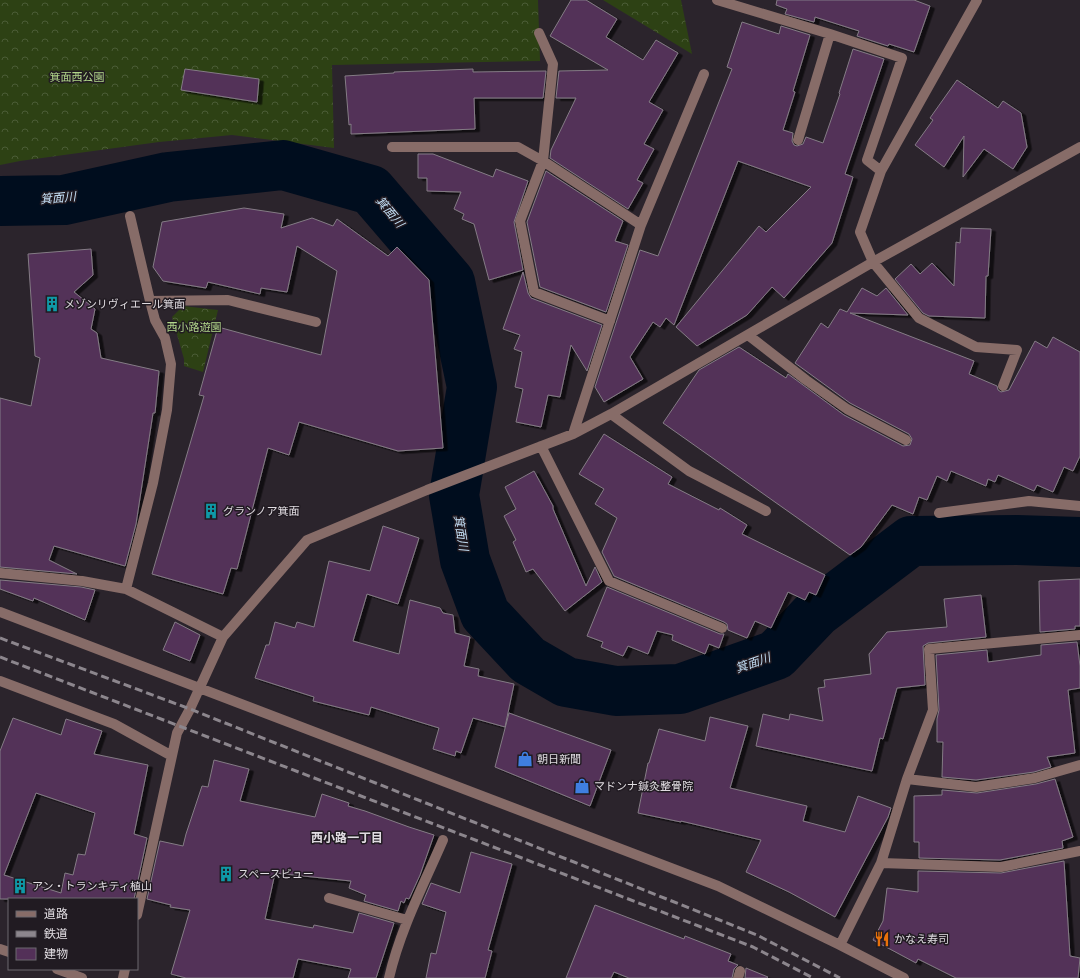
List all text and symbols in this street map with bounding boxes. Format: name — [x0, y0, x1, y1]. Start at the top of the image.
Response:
park label: 箕面西公園 — [50, 71, 105, 84]
water label: 箕面川 — [39, 189, 79, 207]
water label: 箕面川 — [373, 194, 408, 232]
building icon: メゾンリヴィエール箕面 — [43, 295, 61, 313]
place label: メゾンリヴィエール箕面 — [64, 298, 185, 311]
park label: 西小路遊園 — [167, 321, 222, 334]
building icon: グランノア箕面 — [202, 502, 220, 520]
place label: グランノア箕面 — [223, 505, 299, 518]
water label: 箕面川 — [451, 514, 471, 554]
water label: 箕面川 — [734, 650, 774, 675]
shop icon: 朝日新聞 — [516, 750, 534, 768]
place label: 朝日新聞 — [537, 753, 581, 766]
shop icon: マドンナ鍼灸整骨院 — [573, 777, 591, 795]
place label: マドンナ鍼灸整骨院 — [594, 780, 693, 793]
district label: 西小路一丁目 — [311, 831, 383, 845]
building icon: スペースビュー — [217, 865, 235, 883]
place label: スペースビュー — [238, 868, 314, 881]
building icon: アン・トランキティ植山 — [11, 877, 29, 895]
place label: アン・トランキティ植山 — [32, 880, 152, 893]
legend — [8, 898, 138, 970]
text: 道路 — [44, 907, 68, 921]
text: 鉄道 — [44, 927, 68, 941]
restaurant icon: かなえ寿司 — [873, 930, 891, 948]
place label: かなえ寿司 — [894, 933, 949, 946]
text: 建物 — [44, 947, 68, 961]

